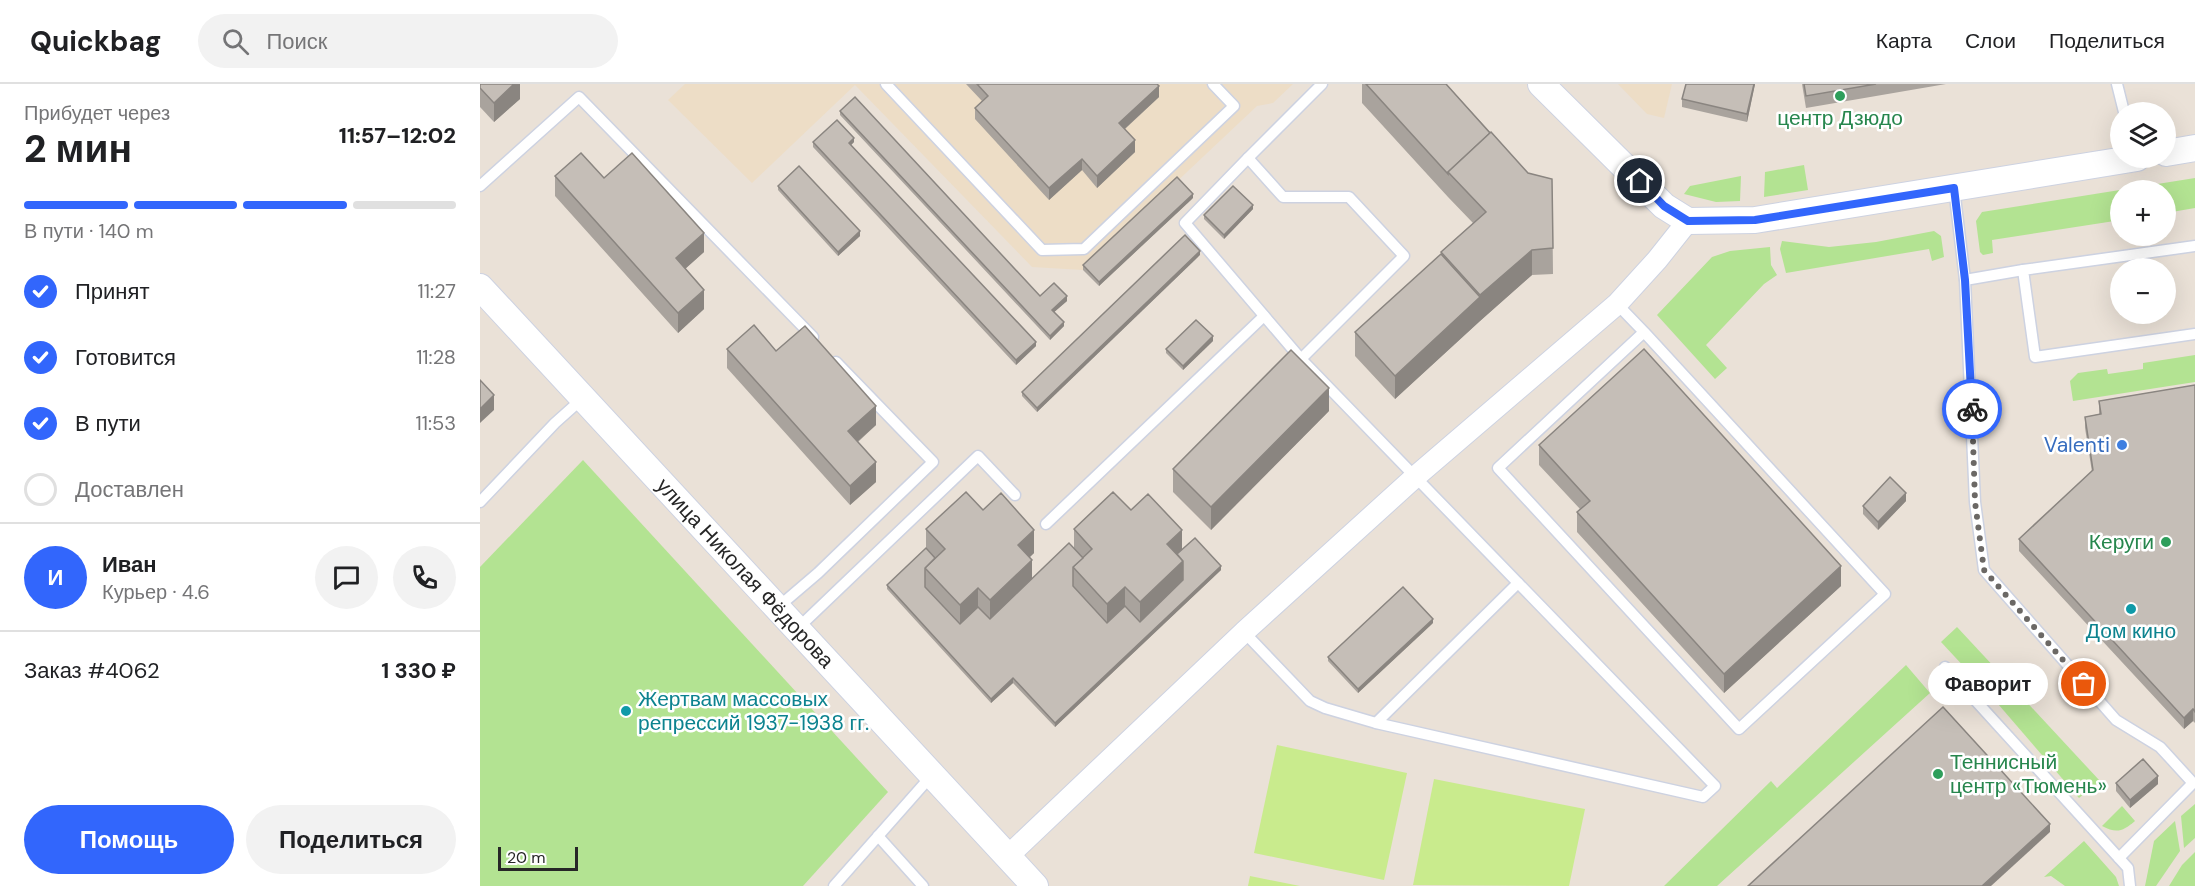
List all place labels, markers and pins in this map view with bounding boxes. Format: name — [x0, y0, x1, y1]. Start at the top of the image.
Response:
marker: центр Дзюдо — [1833, 89, 1847, 103]
place label: центр Дзюдо — [1777, 104, 1903, 132]
pin — [1614, 155, 1665, 206]
place label: Valenti — [2044, 431, 2110, 459]
marker: Valenti — [2115, 438, 2129, 452]
place label: Керуги — [2089, 528, 2154, 556]
marker: Керуги — [2159, 535, 2173, 549]
marker: Дом кино — [2124, 602, 2138, 616]
place label: Дом кино — [2086, 617, 2176, 645]
pin — [2058, 658, 2109, 709]
callout: Фаворит — [1928, 663, 2048, 705]
place label: Жертвам массовых репрессий 1937-1938 гг. — [638, 685, 869, 737]
marker: Жертвам массовых репрессий 1937-1938 гг. — [619, 704, 633, 718]
place label: Теннисный центр «Тюмень» — [1950, 748, 2107, 800]
marker: Теннисный центр «Тюмень» — [1931, 767, 1945, 781]

